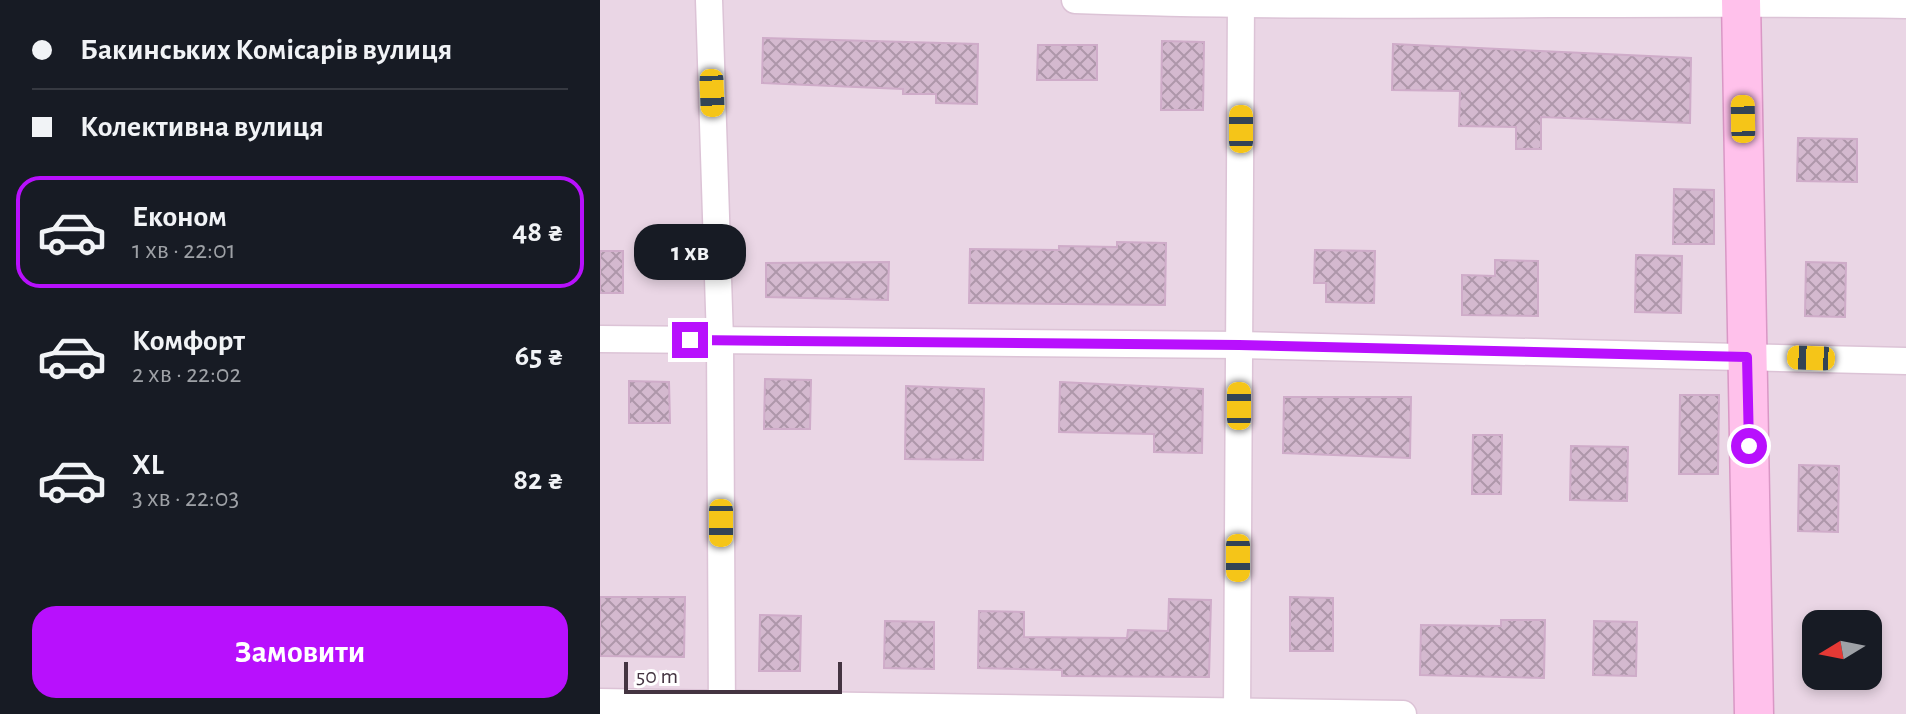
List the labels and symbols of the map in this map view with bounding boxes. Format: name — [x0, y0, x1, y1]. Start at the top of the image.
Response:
car — [699, 69, 725, 117]
car — [1731, 95, 1755, 143]
car — [1229, 105, 1253, 153]
callout: 1 хв — [634, 224, 746, 280]
route end — [672, 322, 708, 358]
car — [1787, 345, 1835, 371]
car — [1227, 382, 1251, 430]
route start — [1731, 428, 1767, 464]
car — [709, 499, 733, 547]
car — [1226, 534, 1250, 582]
north arrow — [1802, 610, 1882, 690]
scale bar — [624, 658, 842, 694]

